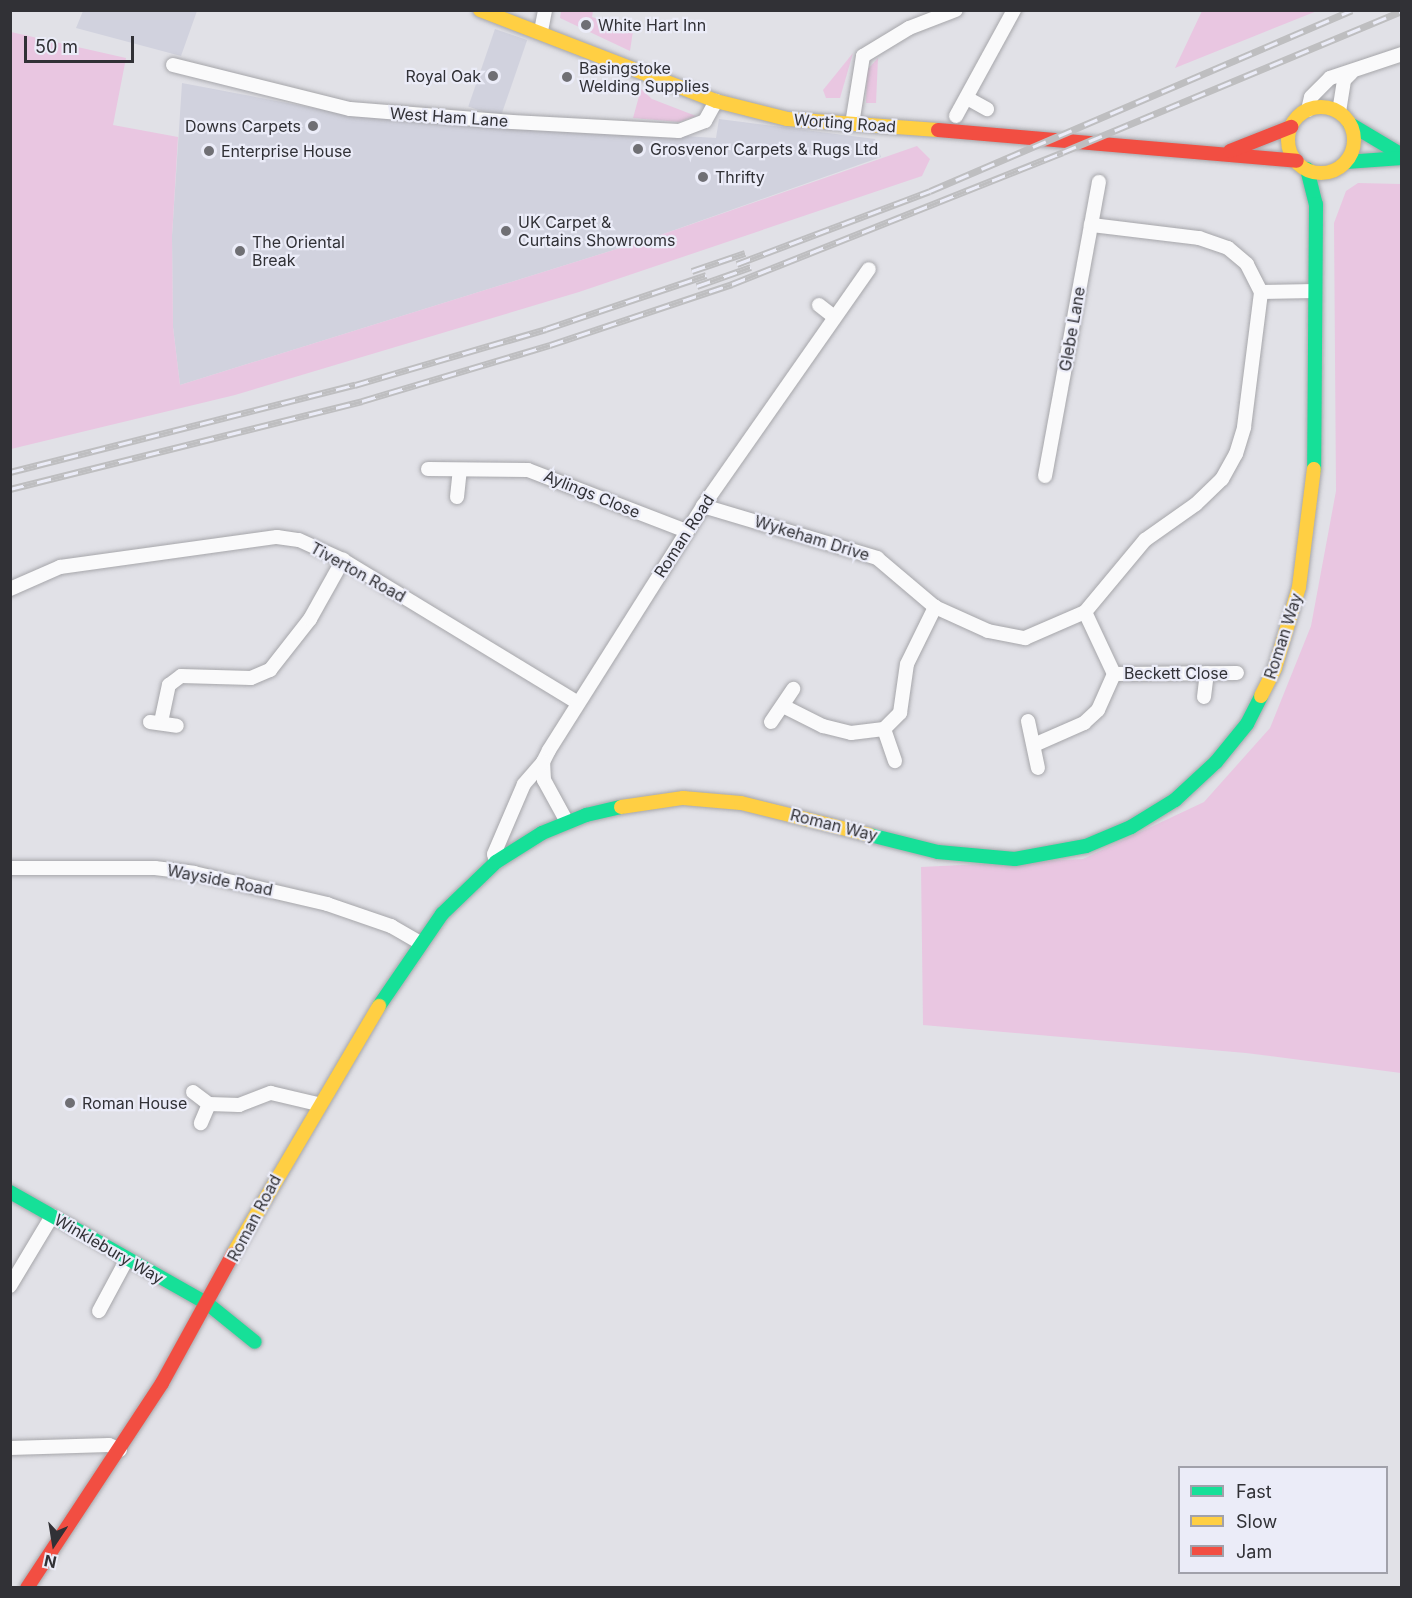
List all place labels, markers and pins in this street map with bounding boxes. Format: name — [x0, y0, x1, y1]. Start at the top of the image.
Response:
place label: White Hart Inn — [598, 15, 706, 35]
marker: White Hart Inn — [579, 18, 593, 32]
place label: Basingstoke Welding Supplies — [579, 58, 709, 96]
place label: Royal Oak — [405, 66, 481, 86]
marker: Royal Oak — [486, 69, 500, 83]
marker: Basingstoke Welding Supplies — [560, 70, 574, 84]
place label: Downs Carpets — [185, 116, 301, 136]
marker: Downs Carpets — [306, 119, 320, 133]
place label: Grosvenor Carpets & Rugs Ltd — [650, 139, 878, 159]
place label: Enterprise House — [221, 141, 352, 161]
marker: Grosvenor Carpets & Rugs Ltd — [631, 142, 645, 156]
marker: Enterprise House — [202, 144, 216, 158]
place label: Thrifty — [715, 167, 765, 187]
marker: Thrifty — [696, 170, 710, 184]
place label: UK Carpet & Curtains Showrooms — [518, 212, 676, 250]
marker: UK Carpet & Curtains Showrooms — [499, 224, 513, 238]
place label: The Oriental Break — [252, 232, 345, 270]
marker: The Oriental Break — [233, 244, 247, 258]
place label: Roman House — [82, 1093, 187, 1113]
marker: Roman House — [63, 1096, 77, 1110]

